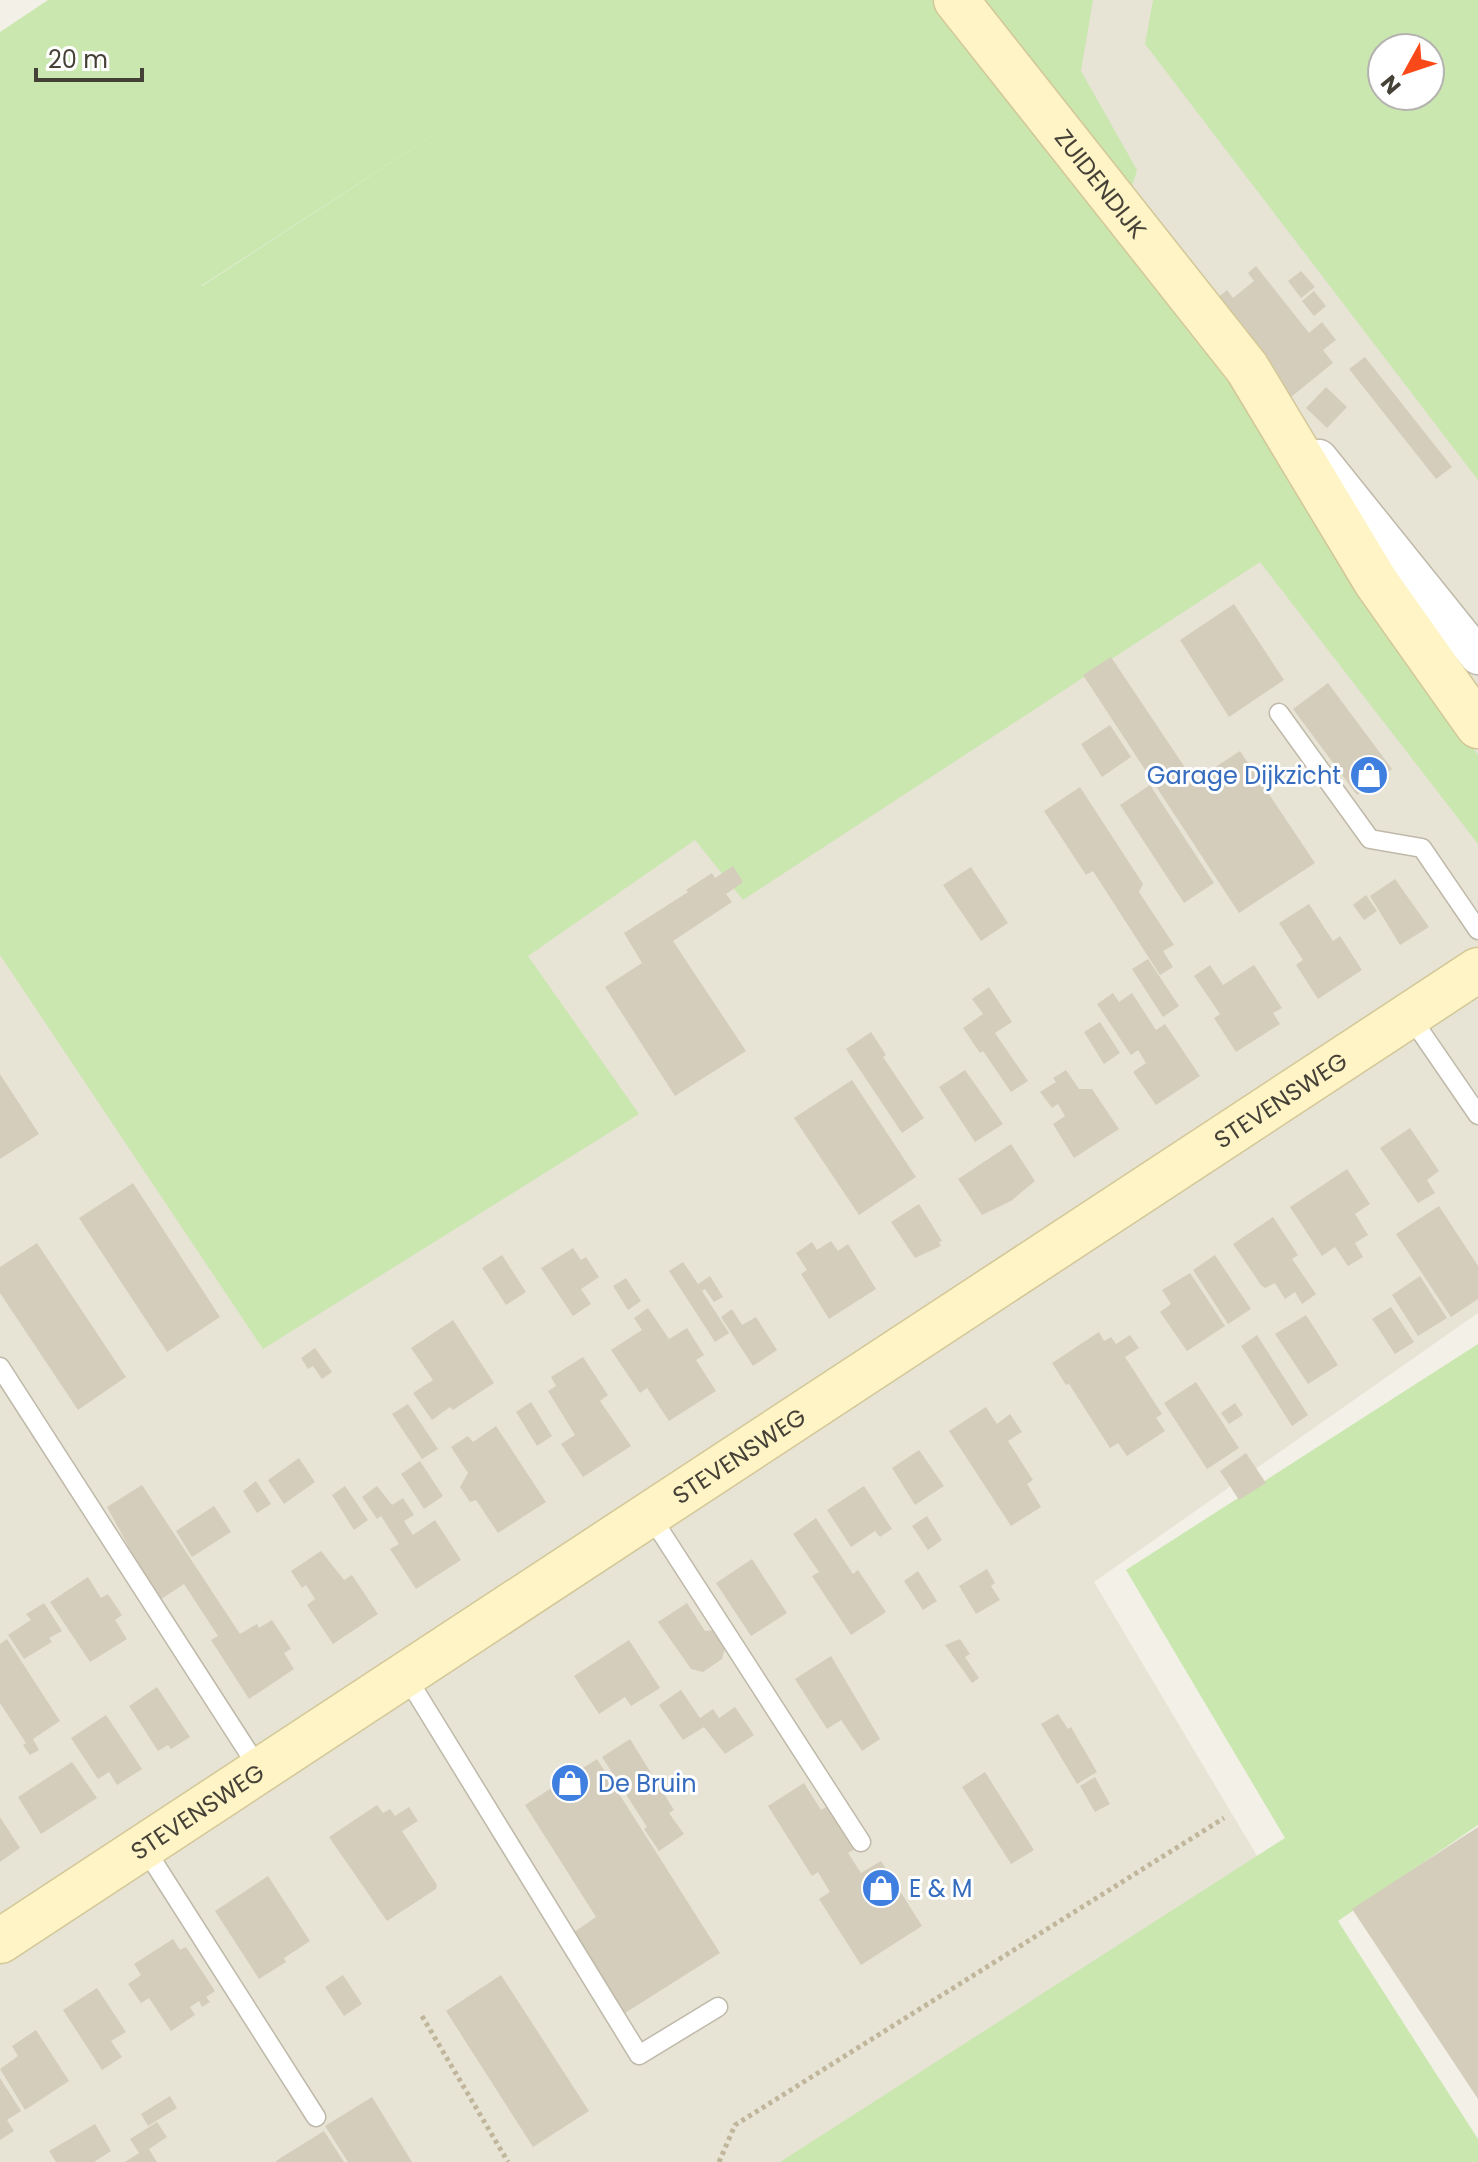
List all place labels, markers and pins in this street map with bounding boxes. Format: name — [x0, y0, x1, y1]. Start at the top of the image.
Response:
shop icon: Garage Dijkzicht — [1348, 754, 1390, 796]
place label: Garage Dijkzicht — [1147, 759, 1341, 792]
shop icon: De Bruin — [549, 1762, 591, 1804]
place label: De Bruin — [598, 1767, 697, 1800]
shop icon: E & M — [860, 1867, 902, 1909]
place label: E & M — [909, 1872, 973, 1905]

